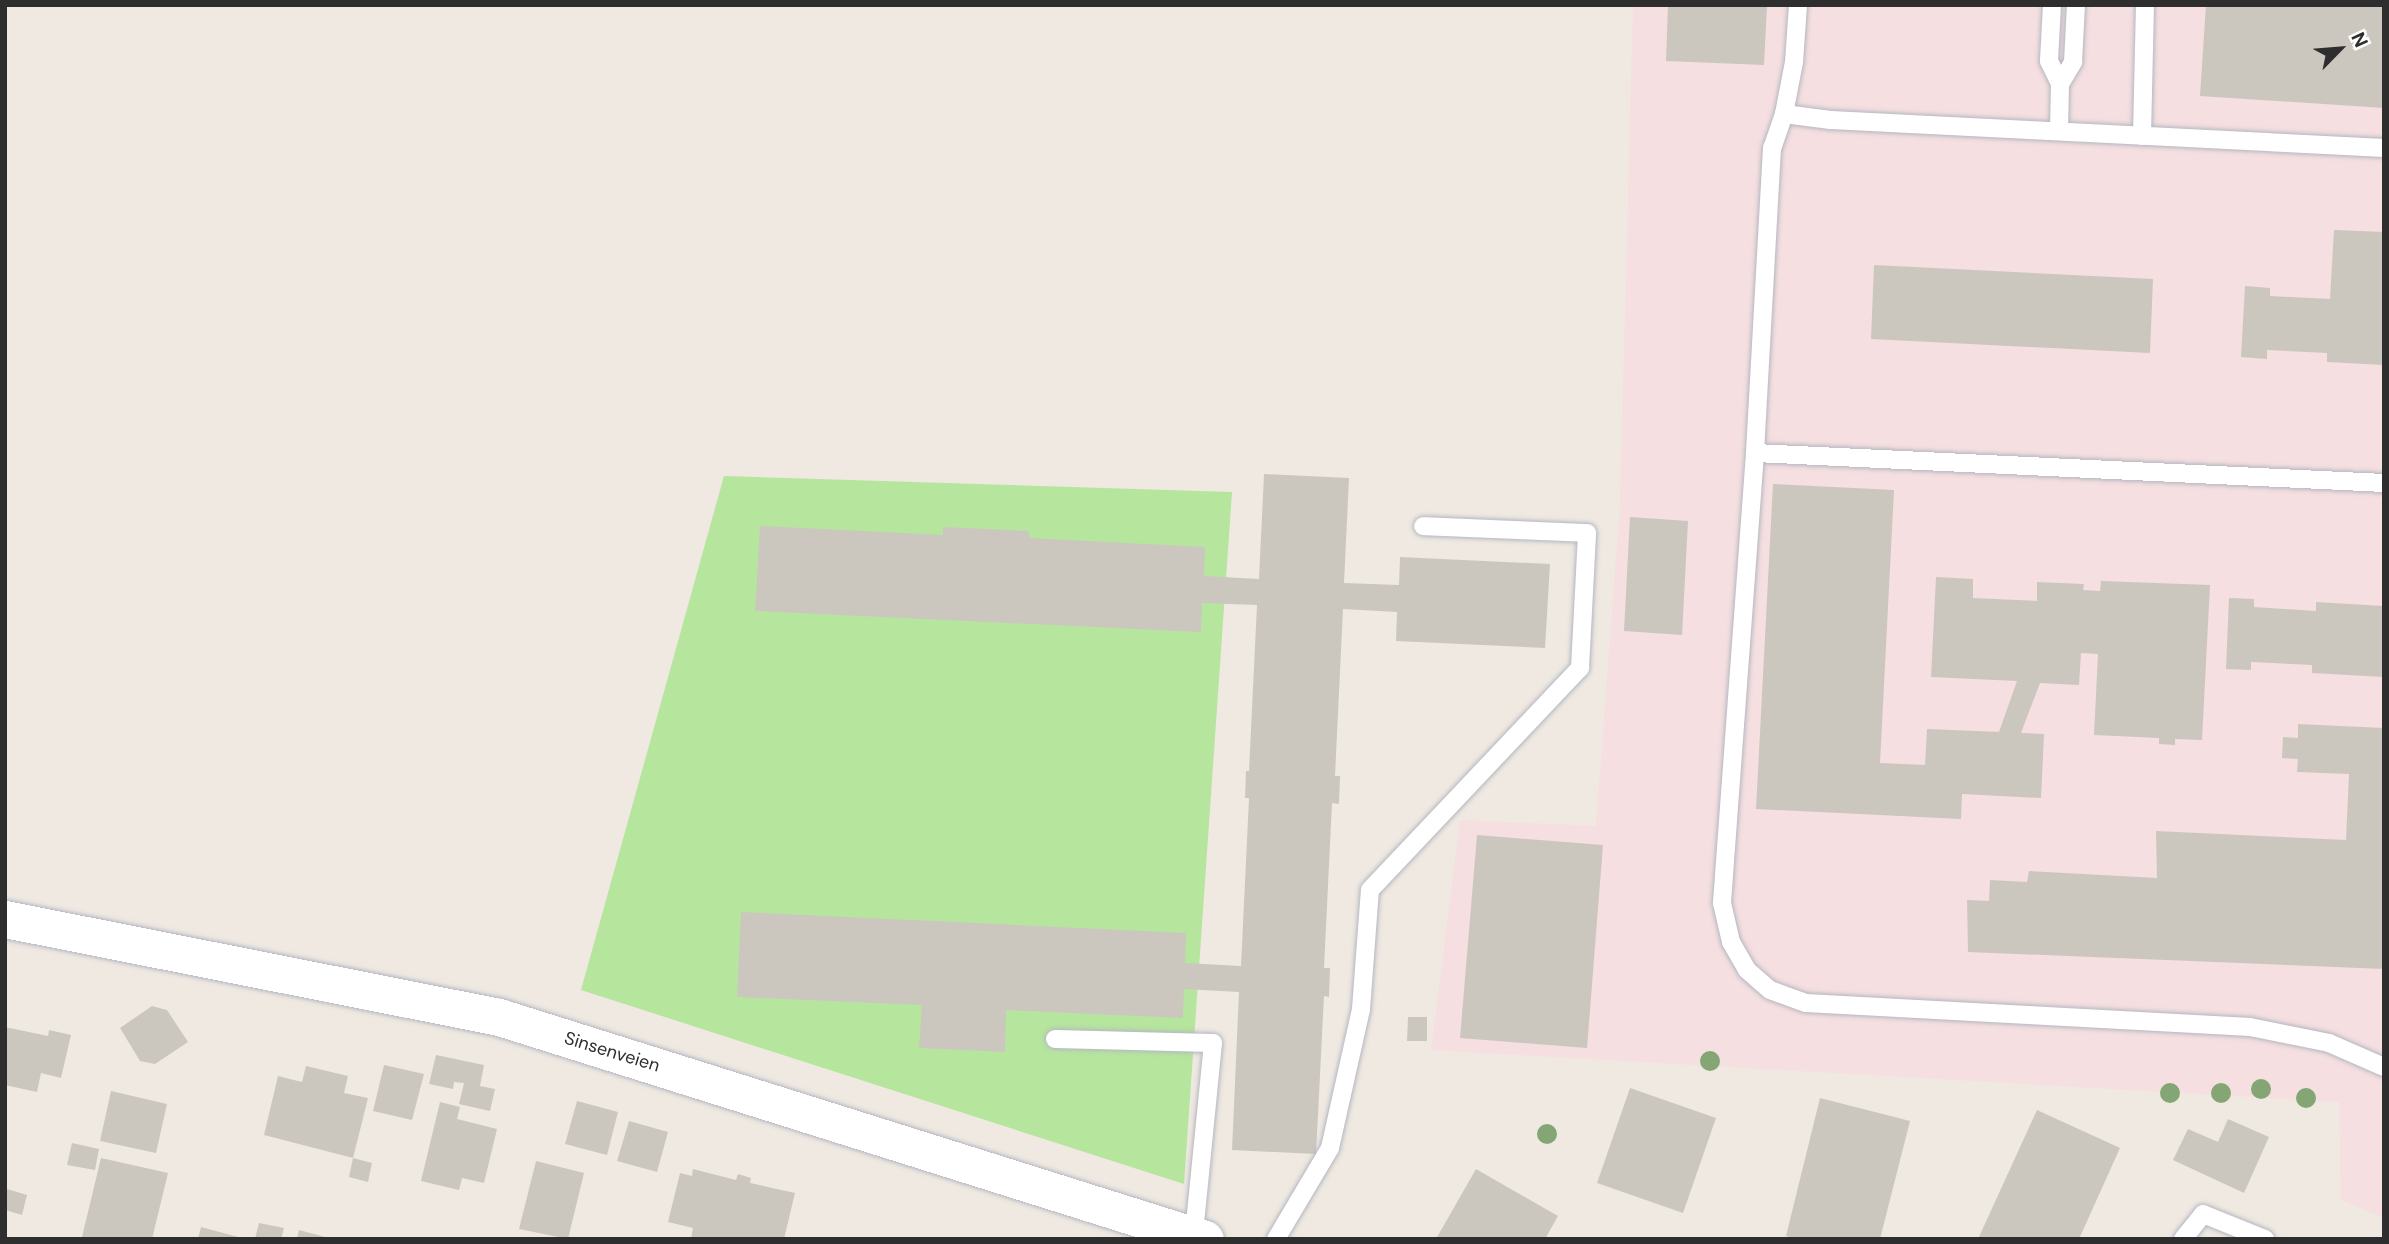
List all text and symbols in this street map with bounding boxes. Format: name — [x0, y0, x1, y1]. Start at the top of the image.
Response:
north arrow — [2305, 14, 2375, 84]
text: N — [2345, 28, 2374, 51]
street label: Sinsenveien — [562, 1027, 662, 1077]

